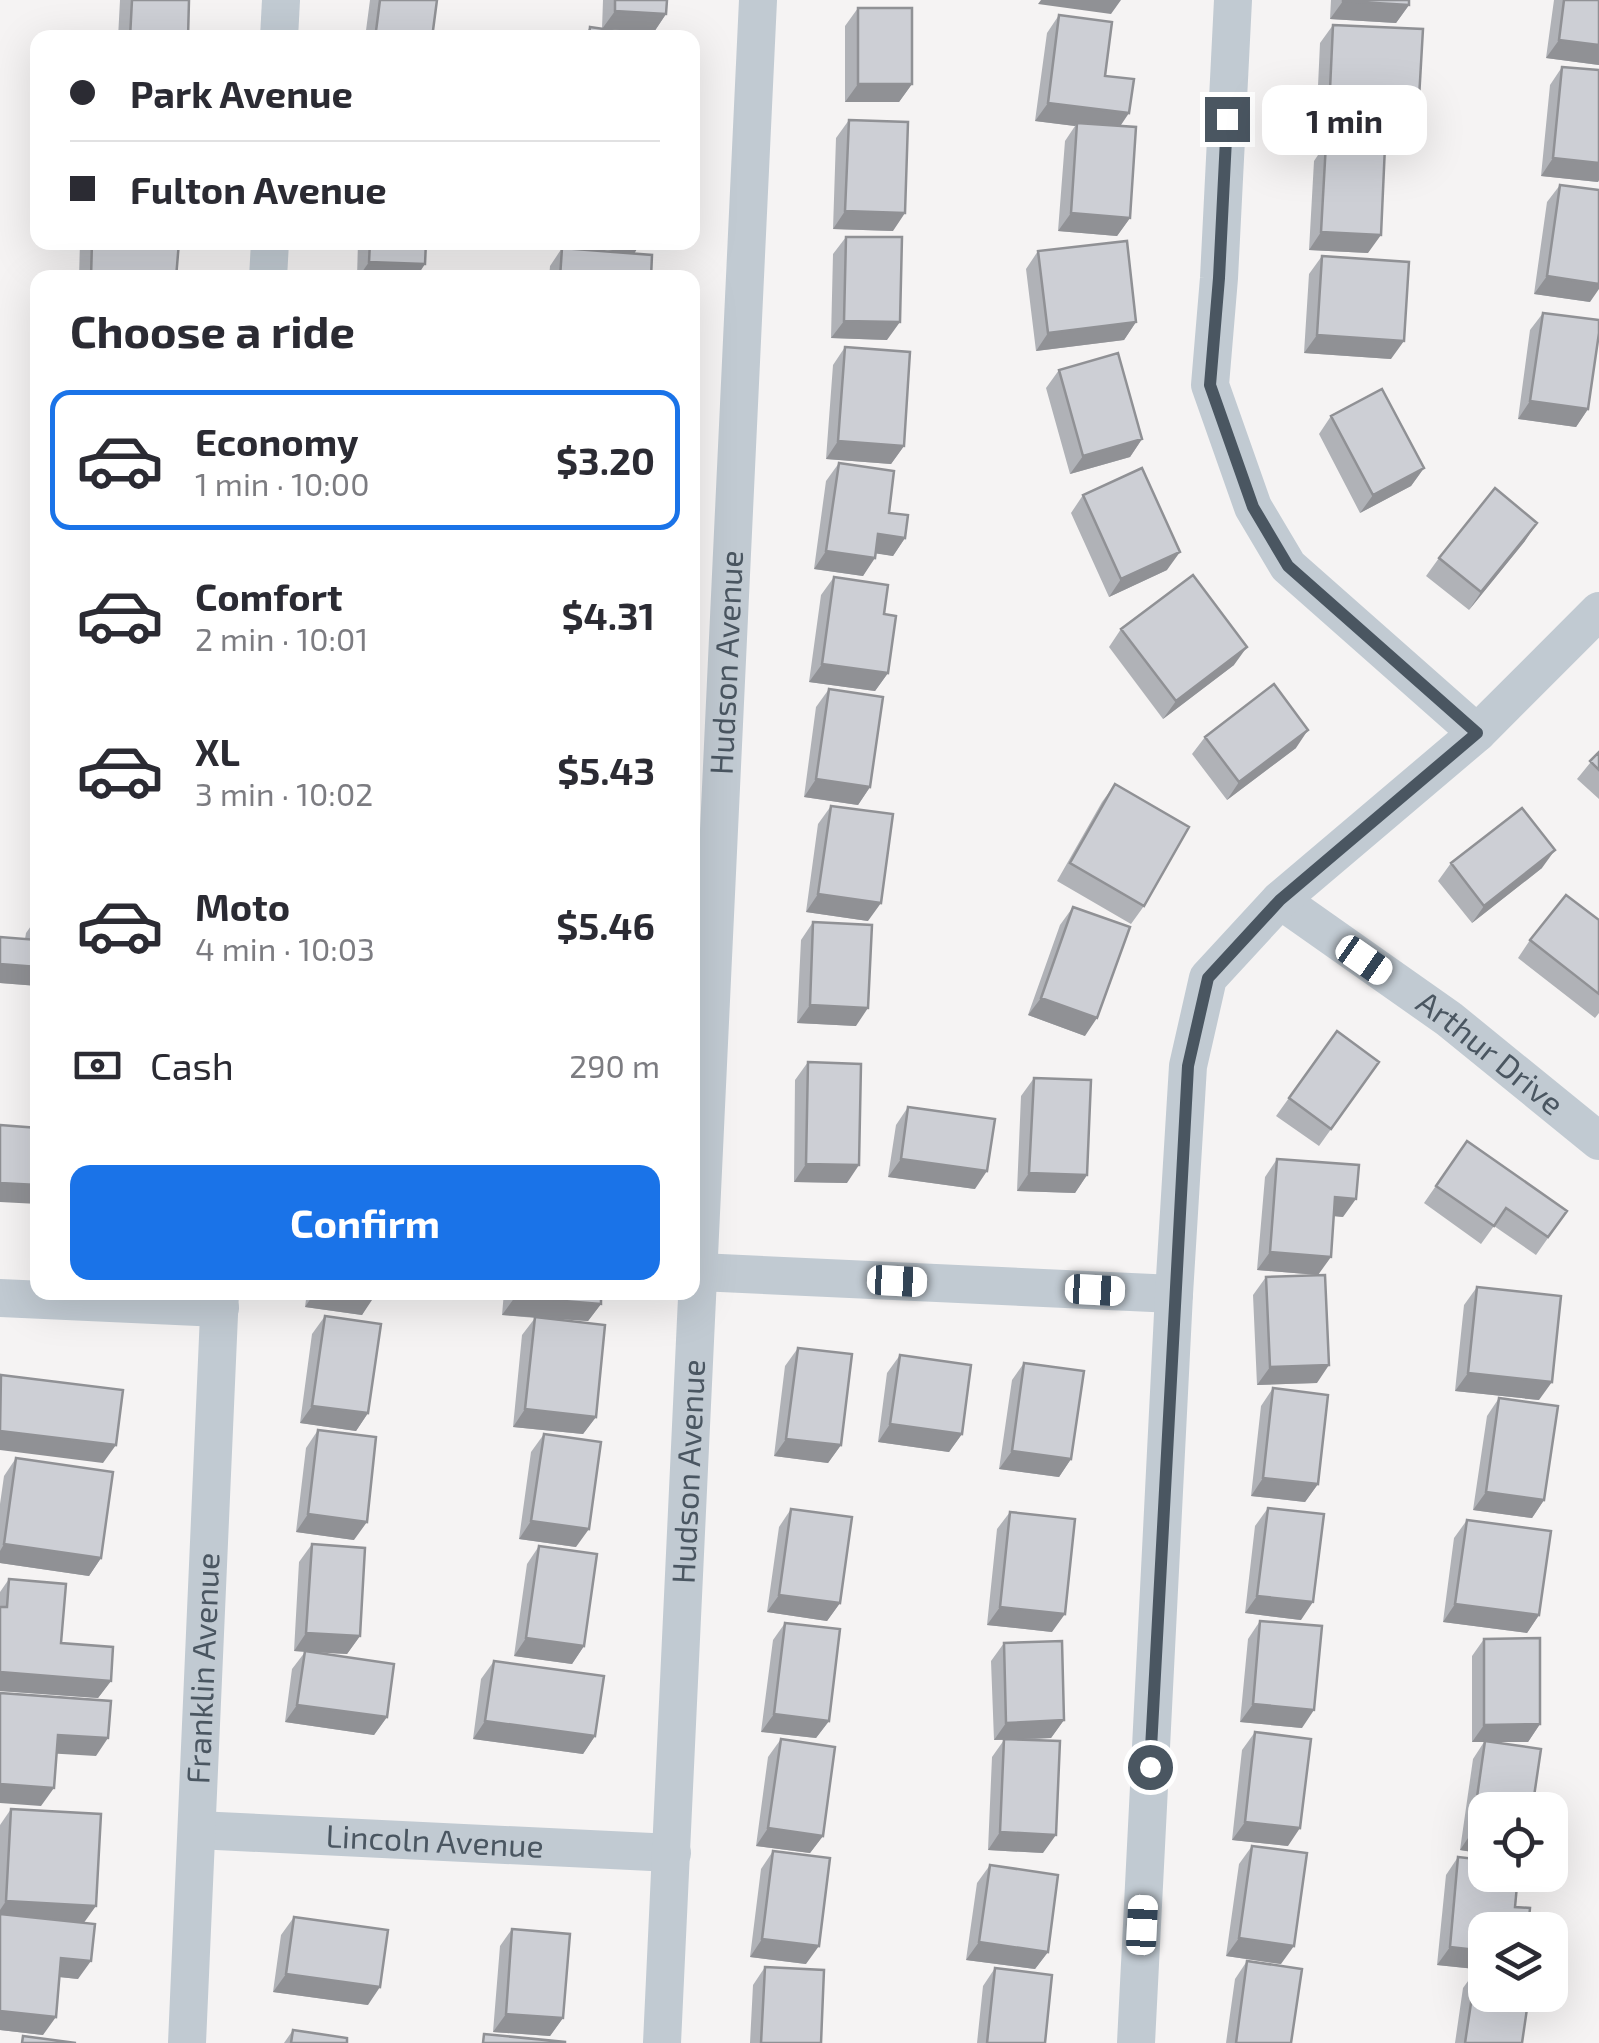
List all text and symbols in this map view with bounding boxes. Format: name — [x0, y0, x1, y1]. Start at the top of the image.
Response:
text: Park Avenue — [130, 70, 353, 116]
callout: 1 min — [1262, 84, 1427, 154]
route end — [1205, 97, 1250, 142]
text: 1 min — [1306, 101, 1383, 139]
text: Fulton Avenue — [130, 166, 387, 212]
text: Choose a ride — [70, 303, 355, 357]
icon: car — [75, 415, 165, 505]
text: Economy — [195, 418, 359, 464]
text: $3.20 — [556, 437, 655, 483]
text: 1 min · 10:00 — [195, 464, 369, 502]
street label: Hudson Avenue — [701, 549, 749, 776]
icon: car — [75, 570, 165, 660]
text: Comfort — [195, 573, 343, 619]
text: $4.31 — [562, 592, 655, 638]
text: 2 min · 10:01 — [195, 619, 368, 657]
icon: car — [75, 725, 165, 815]
text: XL — [195, 728, 240, 774]
text: $5.43 — [557, 747, 655, 793]
text: 3 min · 10:02 — [195, 774, 373, 812]
icon: car — [75, 880, 165, 970]
text: Moto — [195, 883, 290, 929]
text: $5.46 — [556, 902, 655, 948]
text: 4 min · 10:03 — [195, 929, 375, 967]
car — [1331, 931, 1397, 989]
street label: Arthur Drive — [1410, 982, 1572, 1122]
icon: cash — [70, 1038, 125, 1093]
text: Cash — [150, 1042, 234, 1088]
text: 290 m — [569, 1046, 660, 1084]
button: Confirm — [70, 1165, 660, 1280]
car — [866, 1264, 928, 1298]
car — [1064, 1273, 1126, 1307]
street label: Hudson Avenue — [663, 1358, 711, 1585]
street label: Franklin Avenue — [177, 1552, 226, 1785]
route start — [1128, 1745, 1173, 1790]
map controls — [1468, 1792, 1568, 2012]
button: locate — [1468, 1792, 1568, 1892]
street label: Lincoln Avenue — [325, 1815, 545, 1864]
car — [1125, 1894, 1159, 1956]
button: layers — [1468, 1912, 1568, 2012]

